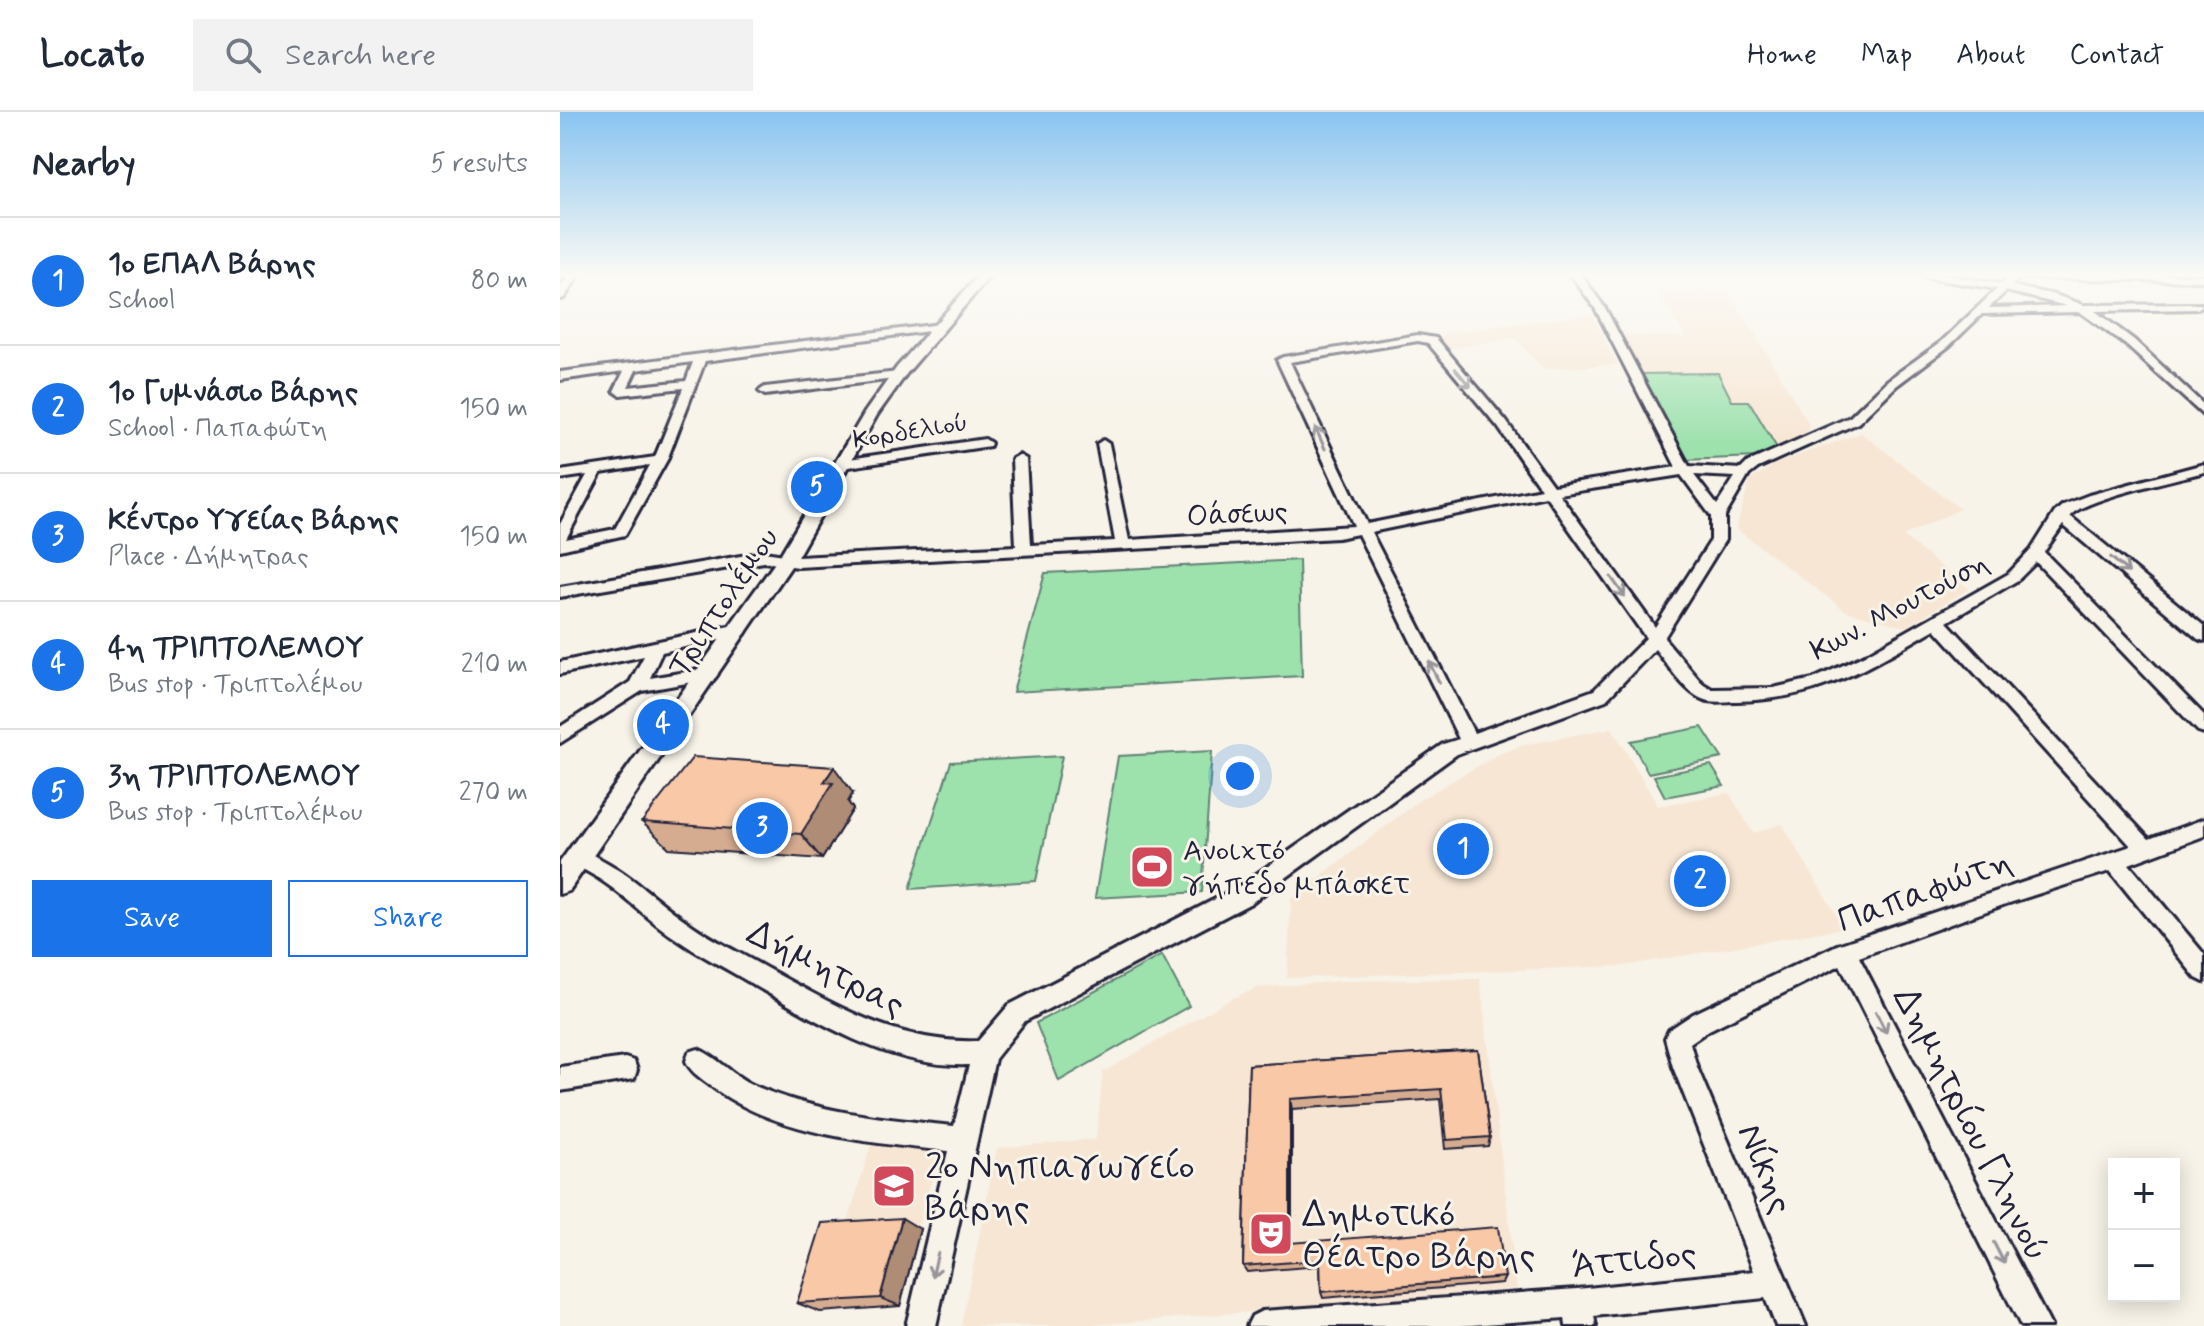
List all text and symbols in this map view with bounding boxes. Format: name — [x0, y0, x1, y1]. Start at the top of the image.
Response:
search box — [193, 19, 753, 91]
text: Locato — [40, 31, 145, 80]
icon: search — [221, 33, 265, 77]
text: Search here — [285, 36, 436, 75]
text: Home — [1747, 37, 1817, 74]
text: Map — [1861, 37, 1912, 74]
text: About — [1956, 37, 2025, 74]
text: Contact — [2069, 37, 2164, 74]
text: Nearby — [32, 142, 136, 187]
text: 5 results — [430, 147, 528, 181]
text: 1ο ΕΠΑΛ Βάρης — [108, 245, 316, 284]
text: 1 — [52, 264, 64, 298]
text: 80 m — [471, 264, 528, 298]
text: School — [108, 284, 175, 318]
one-way arrow — [1454, 367, 1472, 388]
text: 1ο Γυμνάσιο Βάρης — [108, 373, 358, 412]
text: 2 — [52, 392, 64, 426]
text: 150 m — [459, 392, 528, 426]
street label: Κορδελιού — [850, 406, 970, 458]
text: School · Παπαφώτη — [108, 412, 327, 446]
one-way arrow — [1312, 426, 1327, 450]
pin: 5 — [791, 457, 843, 517]
street label: Οάσεως — [1185, 492, 1289, 537]
text: Κέντρο Υγείας Βάρης — [108, 501, 399, 540]
text: 3 — [52, 520, 64, 554]
text: 150 m — [459, 520, 528, 554]
street label: Τριπτολέμου — [660, 521, 788, 685]
text: Place · Δήμητρας — [108, 540, 309, 574]
street label: Κων. Μουτούση — [1803, 544, 1996, 671]
one-way arrow — [2109, 556, 2130, 574]
one-way arrow — [1610, 575, 1626, 597]
text: 4η ΤΡΙΠΤΟΛΕΜΟΥ — [108, 629, 364, 668]
text: 4 — [50, 648, 66, 682]
text: 210 m — [461, 648, 528, 682]
one-way arrow — [1426, 660, 1441, 684]
text: Bus stop · Τριπτολέμου — [108, 668, 362, 702]
pin: 4 — [637, 695, 689, 755]
your location — [1220, 756, 1260, 796]
text: 3η ΤΡΙΠΤΟΛΕΜΟΥ — [108, 757, 360, 796]
text: 5 — [50, 776, 66, 810]
text: 270 m — [459, 776, 528, 810]
text: Bus stop · Τριπτολέμου — [108, 796, 362, 830]
pin: 3 — [736, 798, 788, 858]
pin: 1 — [1437, 819, 1489, 879]
place label: Ανοιχτό γήπεδο μπάσκετ — [1183, 832, 1410, 905]
street label: Παπαφώτη — [1831, 839, 2019, 946]
sports icon: Ανοιχτό γήπεδο μπάσκετ — [1128, 843, 1176, 891]
pin: 2 — [1674, 851, 1726, 911]
button: Save — [32, 880, 272, 957]
button: Share — [288, 880, 528, 957]
street label: Δήμητρας — [739, 910, 912, 1030]
street label: Δημητρίου Γληνού — [1881, 980, 2059, 1269]
one-way arrow — [1873, 1009, 1889, 1033]
street label: Νίκης — [1725, 1117, 1803, 1221]
place label: 2ο Νηπιαγωγείο Βάρης — [925, 1145, 1195, 1233]
map controls — [2108, 1158, 2180, 1302]
button: + — [2108, 1158, 2180, 1230]
school or university icon: 2ο Νηπιαγωγείο Βάρης — [870, 1162, 918, 1210]
place label: Δημοτικό Θέατρο Βάρης — [1302, 1193, 1535, 1281]
theatre icon: Δημοτικό Θέατρο Βάρης — [1247, 1210, 1295, 1258]
button: − — [2108, 1230, 2180, 1302]
street label: Άττιδος — [1570, 1232, 1699, 1291]
one-way arrow — [1991, 1241, 2007, 1265]
one-way arrow — [927, 1252, 942, 1278]

